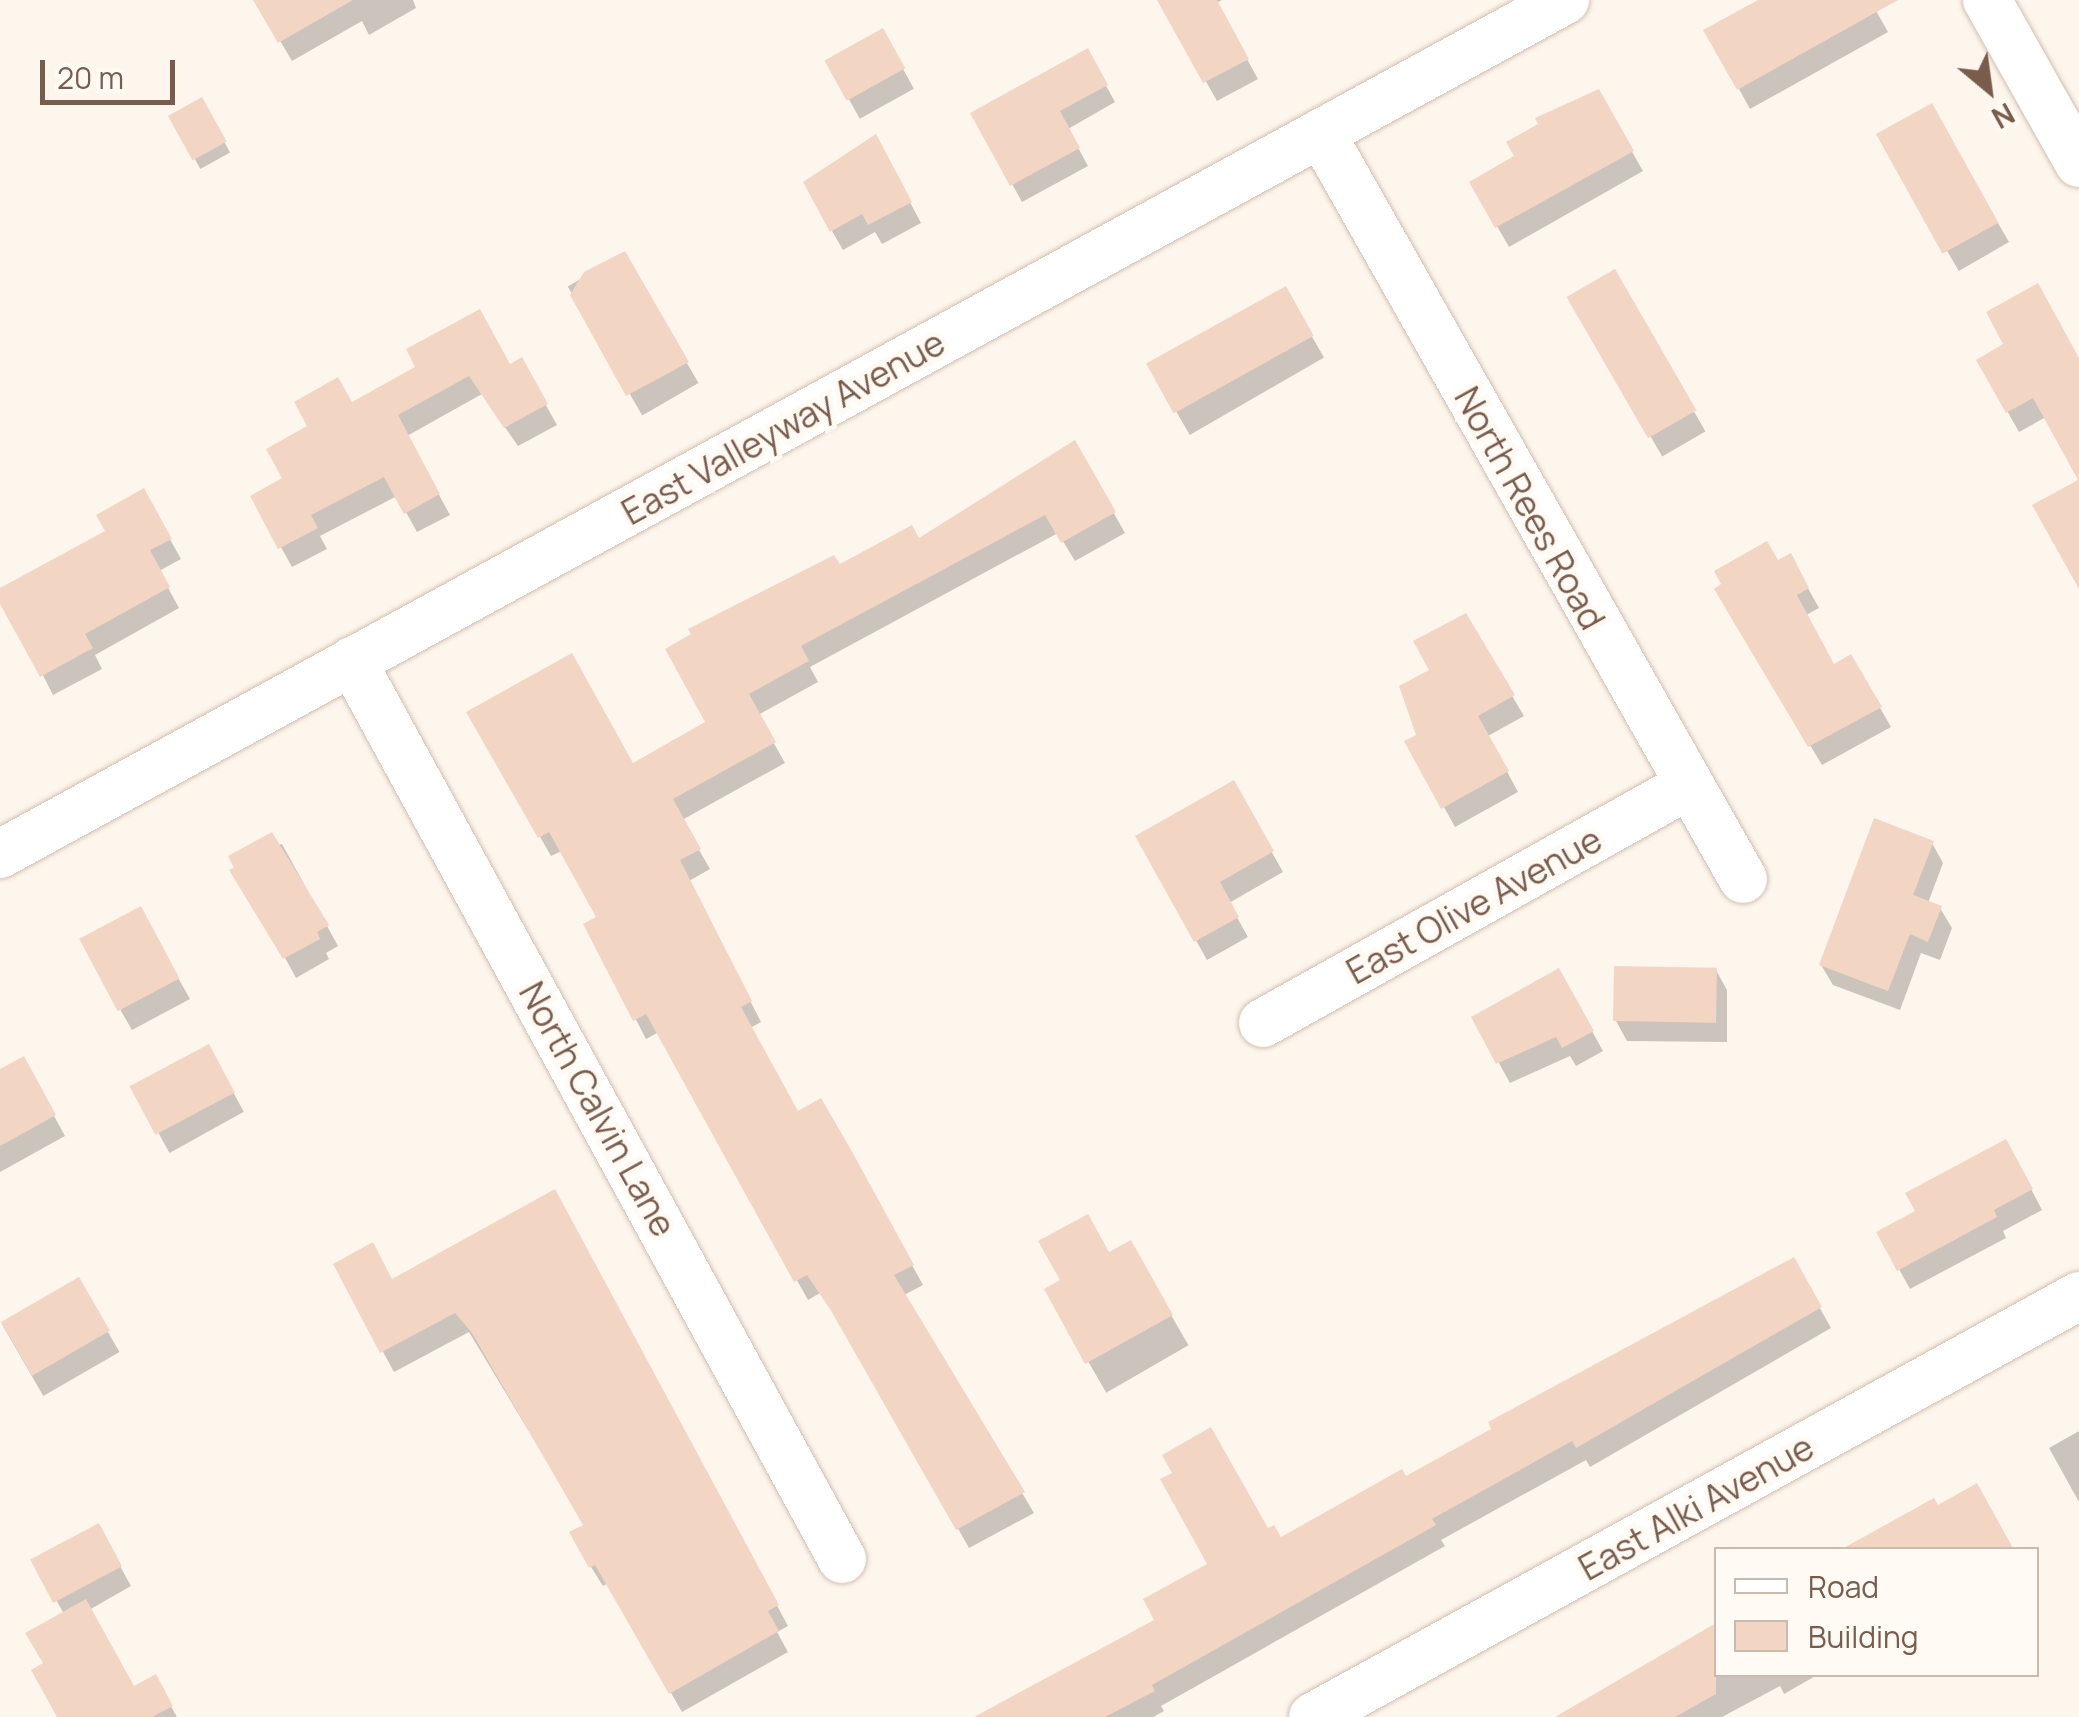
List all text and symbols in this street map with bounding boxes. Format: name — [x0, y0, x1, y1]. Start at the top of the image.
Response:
scale bar — [45, 40, 180, 102]
north arrow — [1939, 40, 2039, 140]
text: 20 m — [57, 57, 124, 98]
text: N — [1986, 95, 2022, 138]
street label: East Valleyway Avenue — [614, 321, 952, 533]
street label: North Rees Road — [1446, 380, 1614, 636]
street label: East Olive Avenue — [1339, 818, 1609, 992]
street label: North Calvin Lane — [511, 975, 685, 1243]
street label: East Alki Avenue — [1571, 1425, 1821, 1589]
legend — [1714, 1547, 2039, 1677]
text: Road — [1808, 1566, 1879, 1607]
text: Building — [1808, 1616, 1919, 1657]

